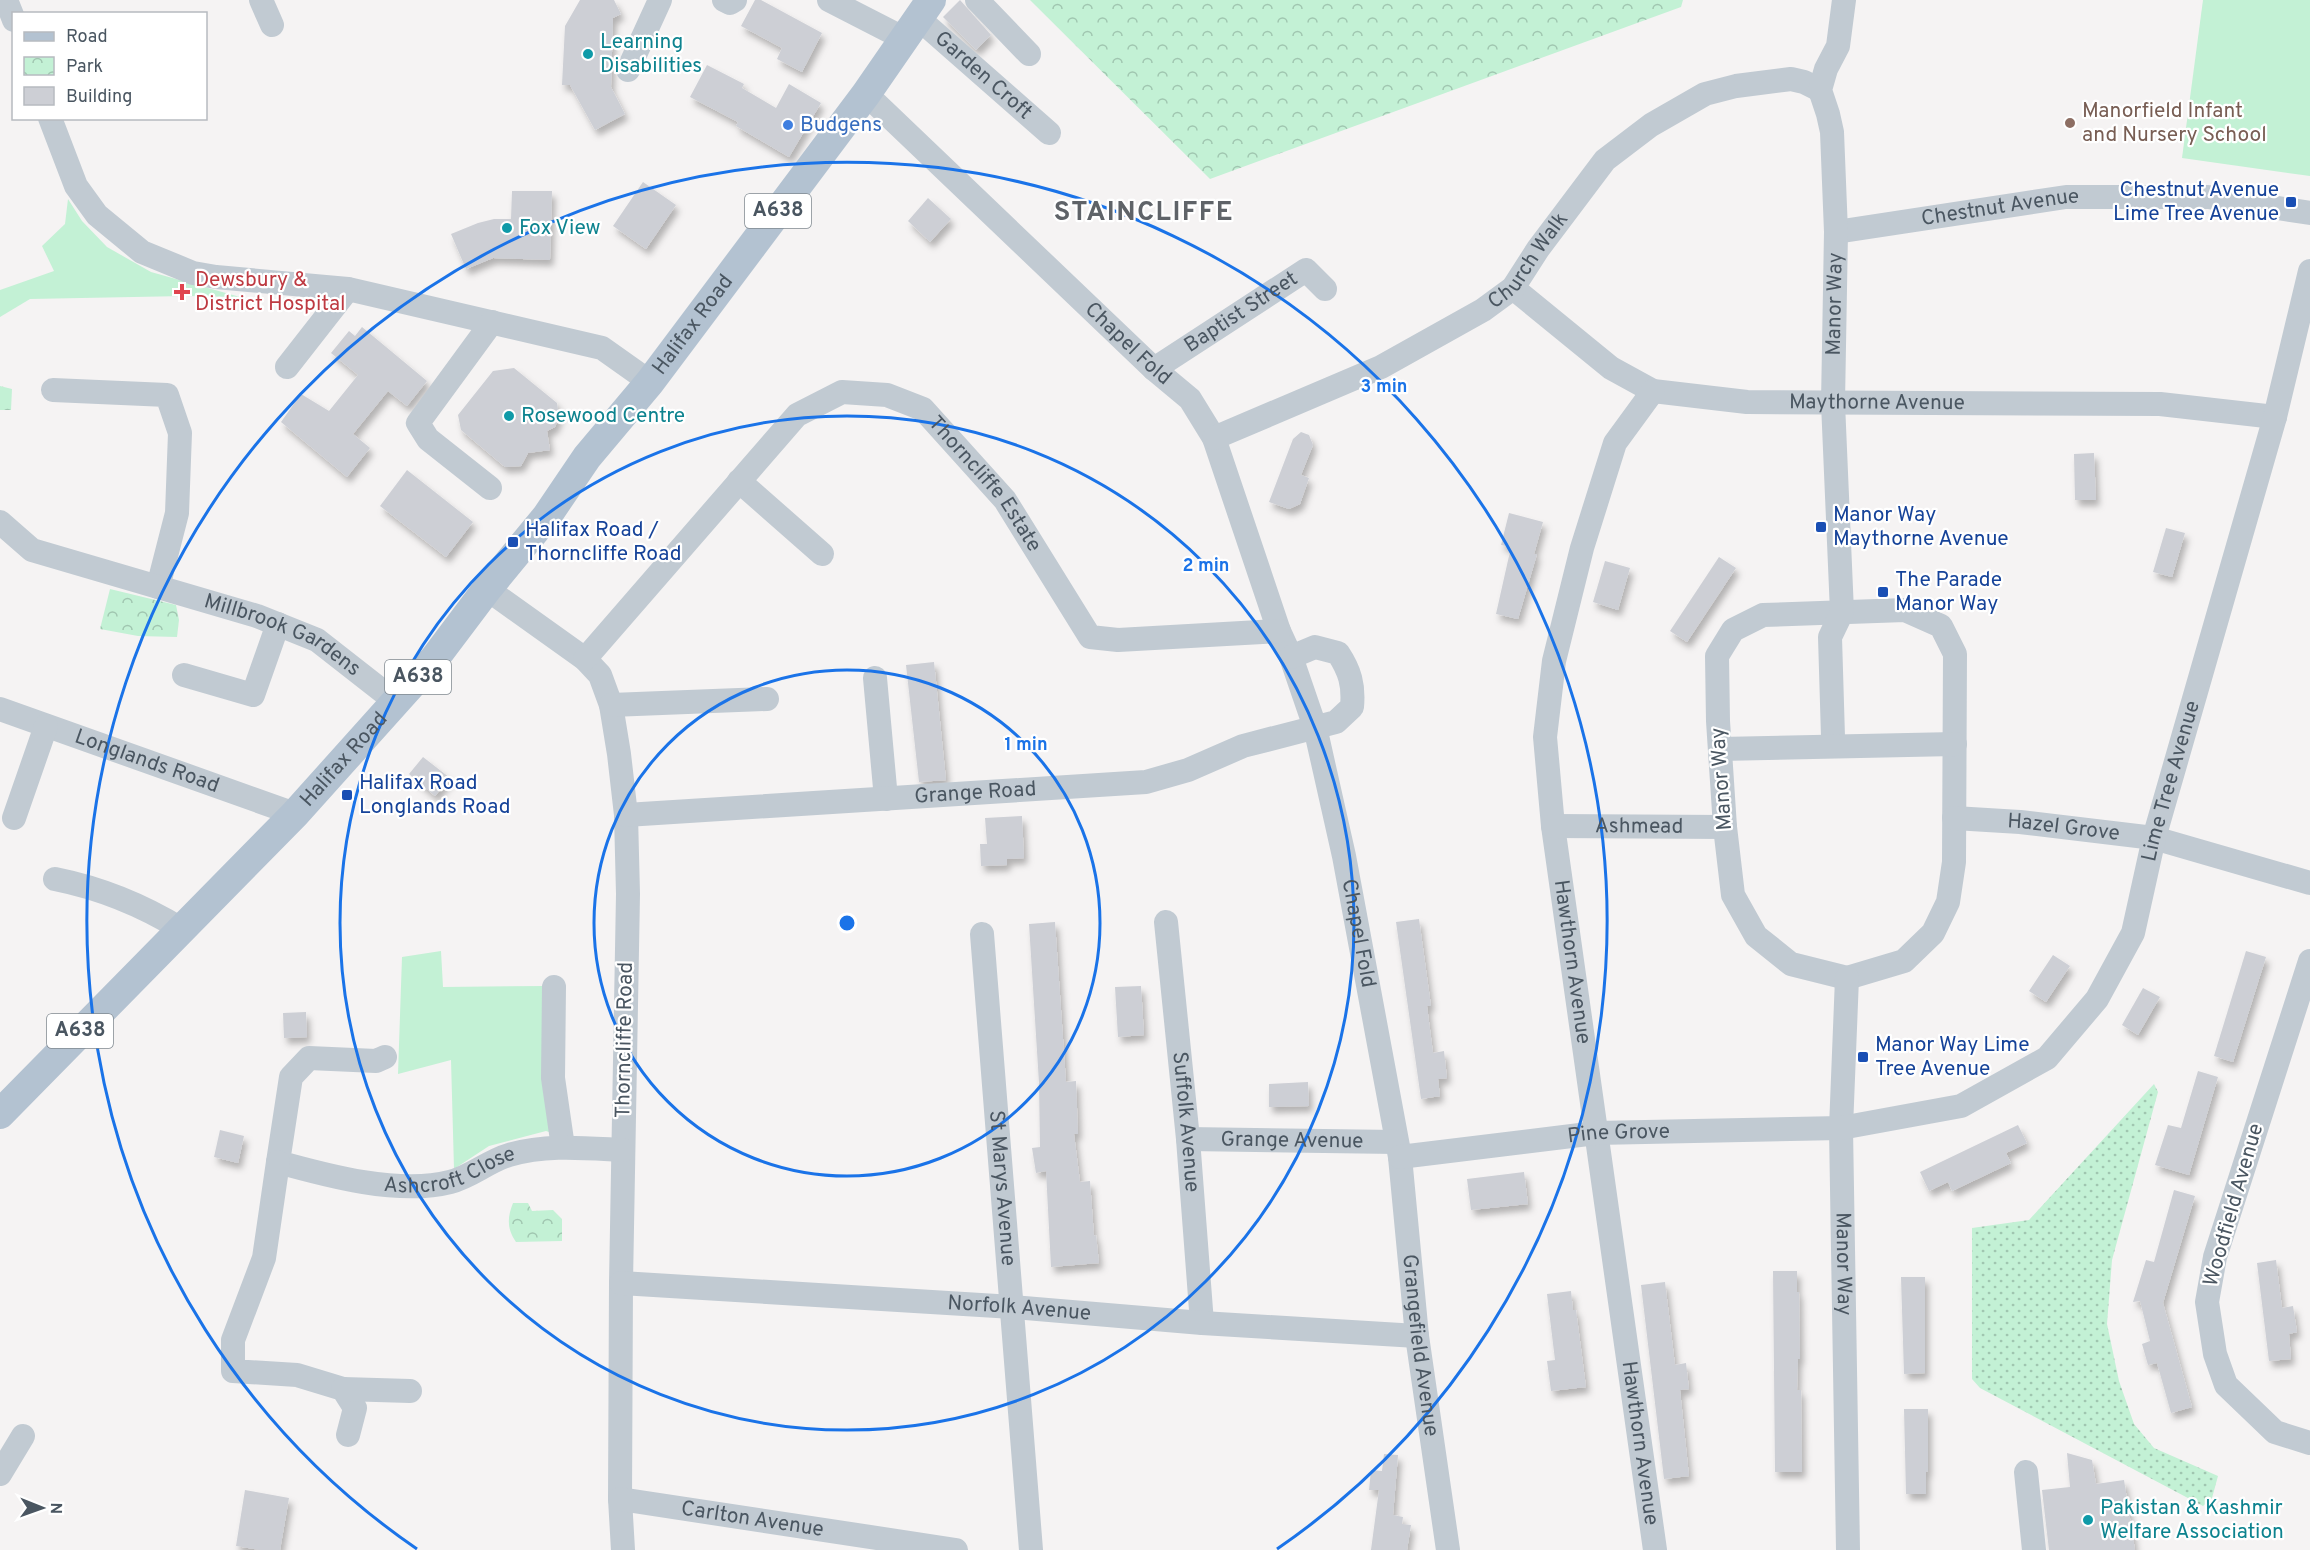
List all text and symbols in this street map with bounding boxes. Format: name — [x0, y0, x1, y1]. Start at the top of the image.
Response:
legend — [12, 12, 207, 120]
street label: Garden Croft — [929, 25, 1038, 126]
text: Road — [66, 26, 108, 49]
place label: Learning Disabilities — [600, 29, 702, 80]
marker: Learning Disabilities — [581, 47, 595, 61]
text: Park — [66, 56, 103, 79]
text: Building — [66, 86, 132, 109]
place label: Manorfield Infant and Nursery School — [2082, 98, 2267, 149]
place label: Budgens — [800, 112, 882, 139]
marker: Manorfield Infant and Nursery School — [2063, 116, 2077, 130]
marker: Budgens — [781, 118, 795, 132]
place label: Chestnut Avenue Lime Tree Avenue — [2113, 177, 2279, 228]
street label: Chestnut Avenue — [1919, 183, 2079, 232]
road number: A638 — [745, 194, 811, 228]
marker: Chestnut Avenue Lime Tree Avenue — [2284, 195, 2298, 209]
district label: STAINCLIFFE — [1054, 196, 1234, 230]
street label: Church Walk — [1483, 207, 1574, 315]
place label: Fox View — [519, 215, 600, 242]
marker: Fox View — [500, 221, 514, 235]
street label: Manor Way — [1820, 252, 1849, 356]
street label: Baptist Street — [1179, 265, 1303, 359]
place label: Dewsbury & District Hospital — [195, 267, 346, 318]
street label: Halifax Road — [646, 269, 739, 380]
marker: Dewsbury & District Hospital — [173, 283, 191, 301]
street label: Chapel Fold — [1079, 296, 1177, 391]
text: 3 min — [1361, 376, 1407, 399]
street label: Maythorne Avenue — [1789, 389, 1965, 417]
place label: Rosewood Centre — [521, 403, 685, 430]
marker: Rosewood Centre — [502, 409, 516, 423]
street label: Thorncliffe Estate — [922, 410, 1047, 557]
place label: Manor Way Maythorne Avenue — [1833, 502, 2009, 553]
place label: Halifax Road / Thorncliffe Road — [525, 517, 682, 568]
marker: Manor Way Maythorne Avenue — [1814, 520, 1828, 534]
marker: Halifax Road / Thorncliffe Road — [506, 535, 520, 549]
text: 2 min — [1182, 555, 1230, 578]
place label: The Parade Manor Way — [1895, 567, 2002, 618]
marker: The Parade Manor Way — [1876, 585, 1890, 599]
street label: Millbrook Gardens — [201, 588, 366, 683]
road number: A638 — [385, 660, 451, 694]
street label: Lime Tree Avenue — [2136, 698, 2206, 864]
street label: Halifax Road — [294, 706, 394, 813]
street label: Longlands Road — [71, 723, 223, 799]
street label: Manor Way — [1705, 727, 1739, 831]
text: 1 min — [1004, 734, 1048, 757]
place label: Halifax Road Longlands Road — [359, 770, 510, 821]
street label: Grange Road — [913, 775, 1037, 810]
marker: Halifax Road Longlands Road — [340, 788, 354, 802]
street label: Hazel Grove — [2007, 808, 2121, 847]
street label: Ashmead — [1595, 813, 1683, 840]
street label: Chapel Fold — [1335, 877, 1382, 990]
street label: Hawthorn Avenue — [1547, 878, 1597, 1046]
centre of rings — [837, 913, 857, 933]
street label: Thorncliffe Road — [610, 962, 640, 1118]
road number: A638 — [47, 1014, 113, 1048]
place label: Manor Way Lime Tree Avenue — [1875, 1032, 2030, 1083]
street label: Suffolk Avenue — [1166, 1050, 1206, 1193]
marker: Manor Way Lime Tree Avenue — [1856, 1050, 1870, 1064]
street label: St Marys Avenue — [983, 1109, 1022, 1267]
street label: Pine Grove — [1566, 1118, 1670, 1150]
street label: Woodfield Avenue — [2198, 1120, 2270, 1290]
street label: Grange Avenue — [1220, 1126, 1364, 1155]
street label: Ashcroft Close — [383, 1140, 518, 1200]
street label: Manor Way — [1829, 1212, 1858, 1316]
street label: Grangefield Avenue — [1396, 1253, 1445, 1438]
street label: Norfolk Avenue — [947, 1290, 1092, 1327]
street label: Hawthorn Avenue — [1615, 1359, 1665, 1527]
north arrow — [12, 1478, 72, 1538]
street label: Carlton Avenue — [679, 1495, 826, 1543]
place label: Pakistan & Kashmir Welfare Association — [2100, 1495, 2284, 1546]
text: N — [45, 1502, 65, 1514]
marker: Pakistan & Kashmir Welfare Association — [2081, 1513, 2095, 1527]

